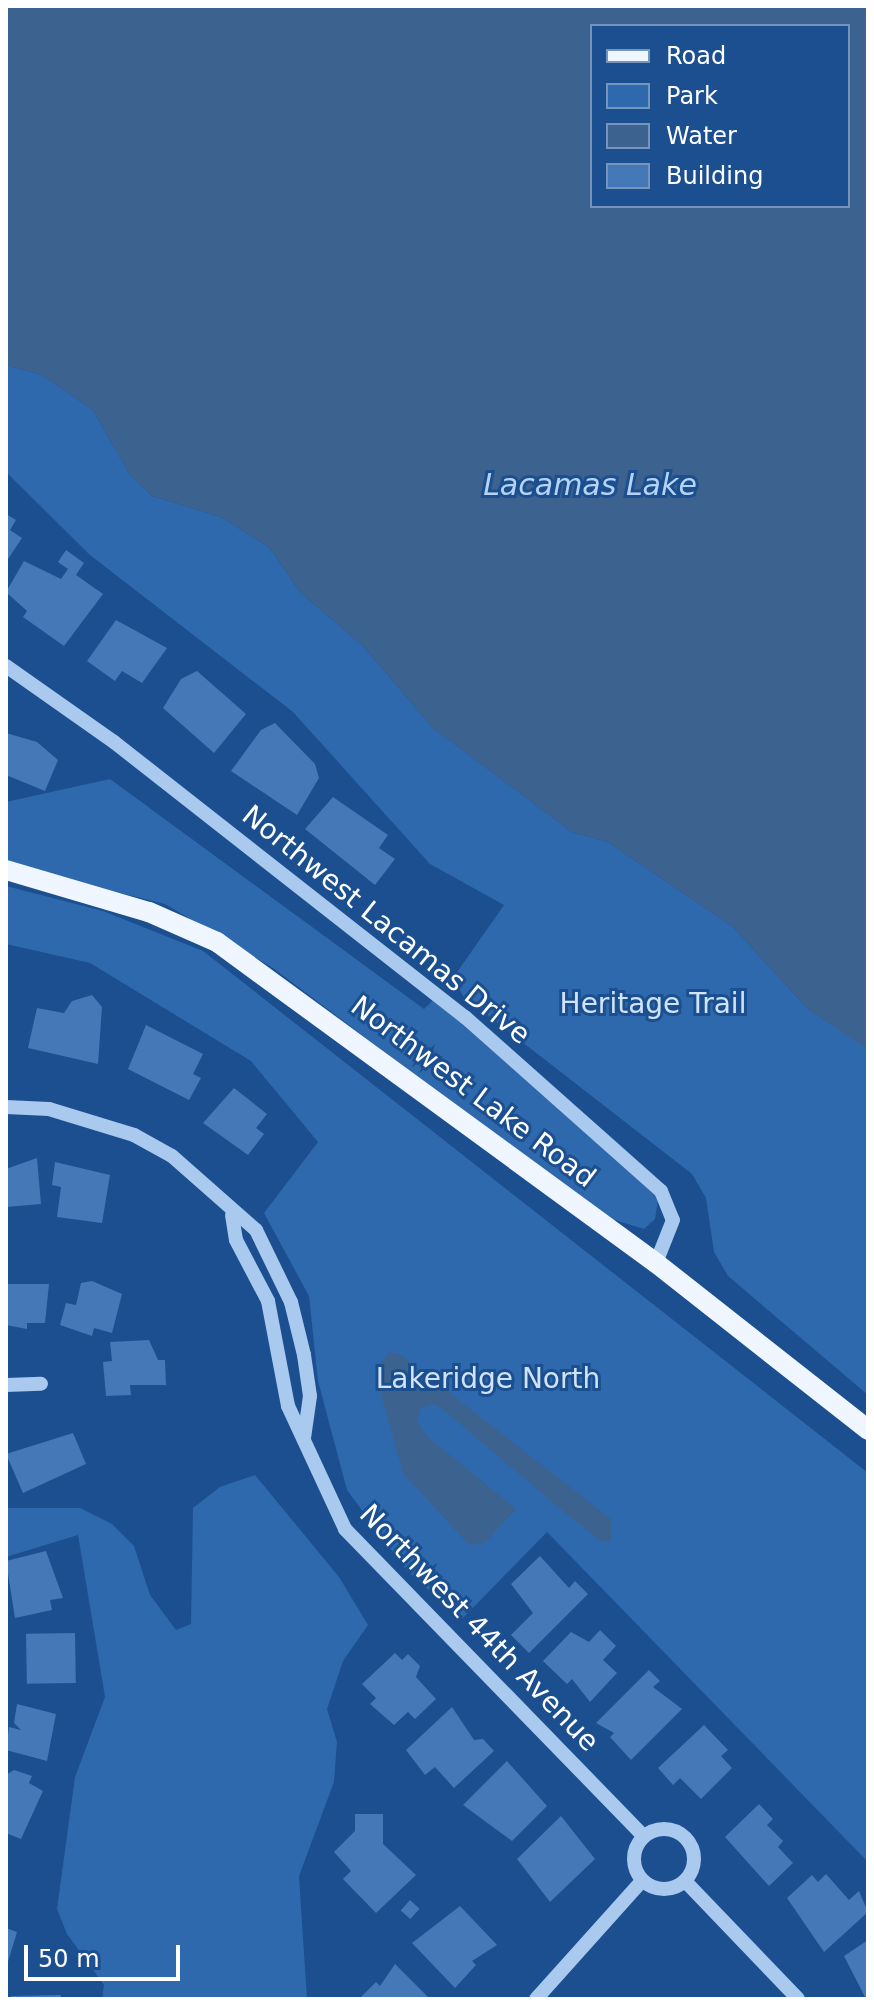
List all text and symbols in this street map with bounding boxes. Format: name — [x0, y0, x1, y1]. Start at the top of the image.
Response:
legend — [590, 24, 850, 208]
text: Road — [666, 42, 726, 70]
text: Park — [666, 82, 718, 110]
text: Water — [666, 122, 737, 150]
text: Building — [666, 162, 763, 190]
water label: Lacamas Lake — [483, 467, 697, 503]
street label: Northwest Lacamas Drive — [235, 798, 537, 1052]
park label: Heritage Trail — [560, 987, 746, 1021]
street label: Northwest Lake Road — [344, 989, 602, 1195]
park label: Lakeridge North — [376, 1362, 600, 1396]
street label: Northwest 44th Avenue — [352, 1498, 606, 1758]
scale bar — [28, 1929, 184, 1979]
text: 50 m — [38, 1945, 100, 1973]

